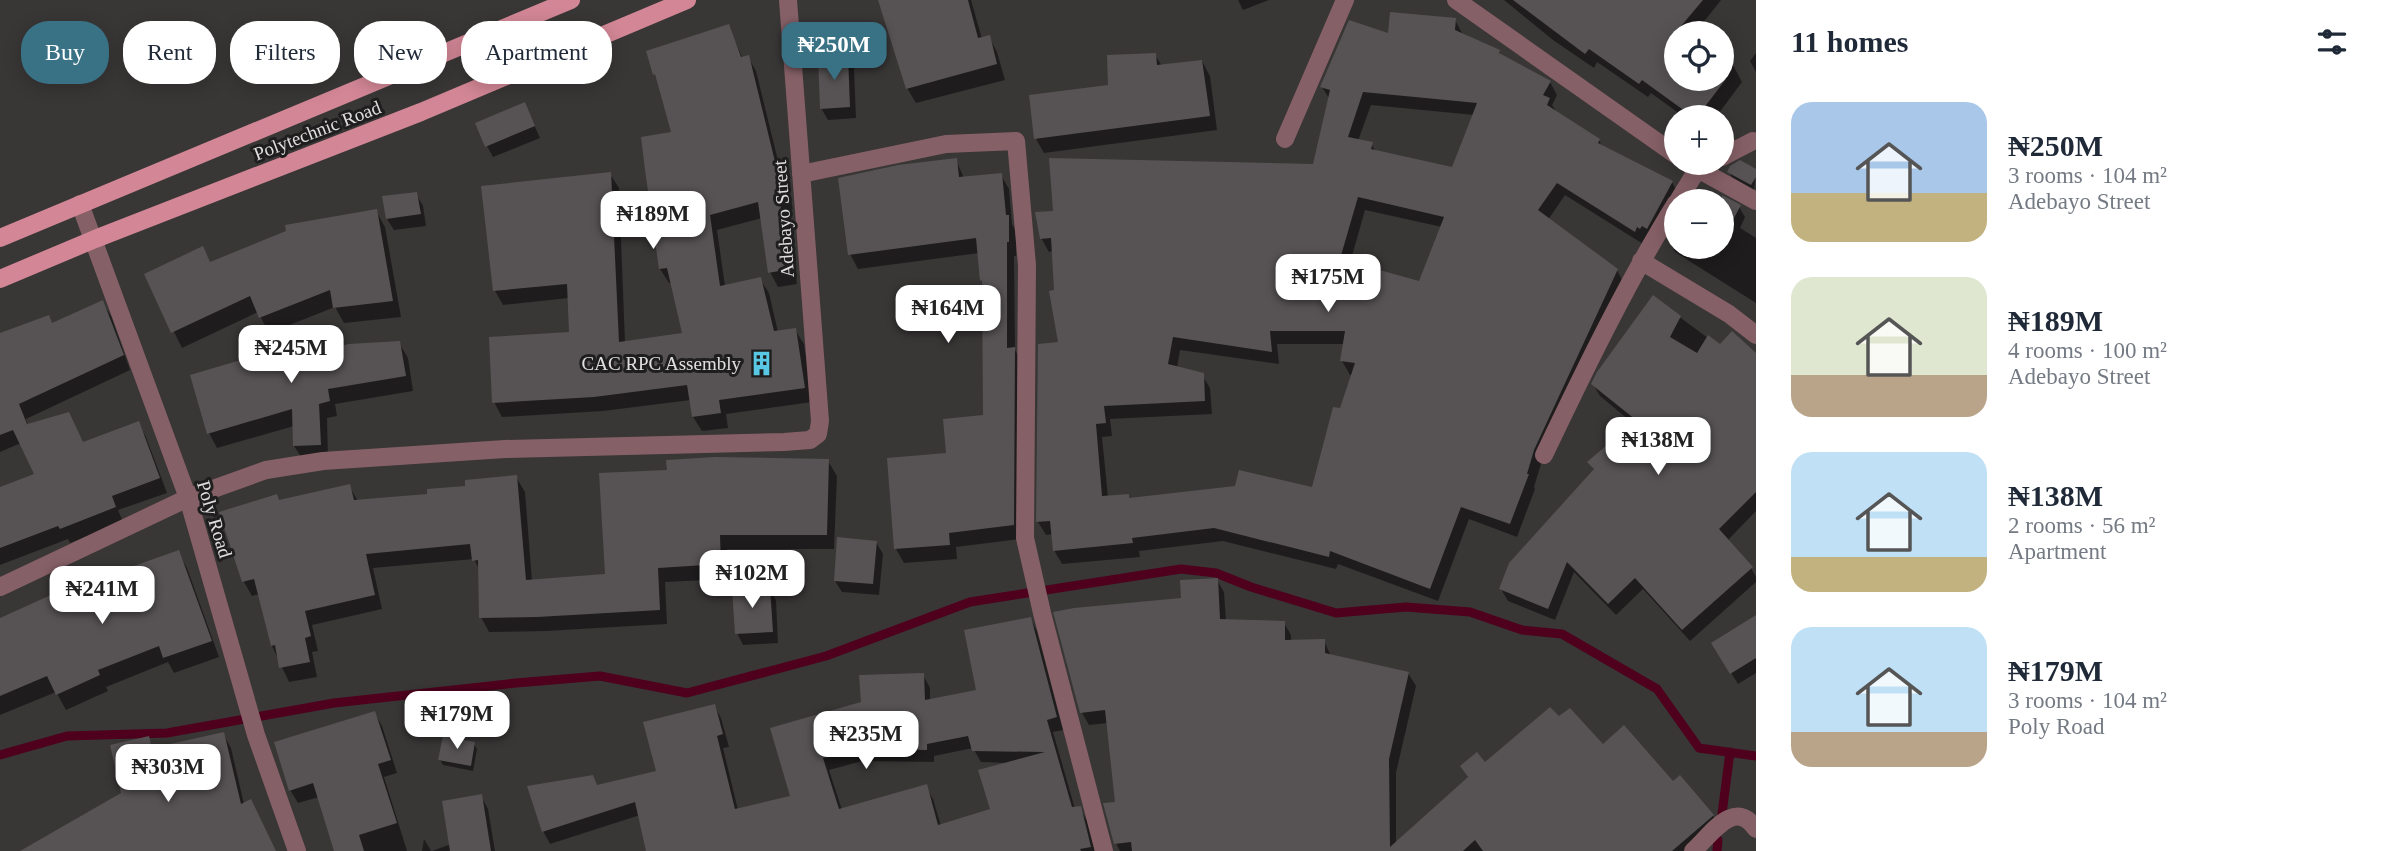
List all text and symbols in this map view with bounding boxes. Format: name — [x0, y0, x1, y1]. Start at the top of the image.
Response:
chip: Buy — [21, 21, 109, 84]
chip: Rent — [123, 21, 216, 84]
chip: Filters — [230, 21, 340, 84]
chip: New — [354, 21, 447, 84]
chip: Apartment — [461, 21, 612, 84]
map controls — [1664, 21, 1734, 259]
button: locate — [1664, 21, 1734, 91]
pin: ₦250M — [785, 22, 883, 82]
icon: filters — [2313, 23, 2351, 61]
text: 11 homes — [1791, 25, 1909, 58]
text: ₦250M — [798, 32, 870, 57]
street label: Polytechnic Road — [251, 96, 384, 164]
button: + — [1664, 105, 1734, 175]
text: ₦250M — [2008, 129, 2103, 162]
icon: home — [1847, 130, 1931, 214]
street label: Adebayo Street — [769, 159, 798, 278]
text: 3 rooms · 104 m² — [2008, 163, 2167, 188]
button: − — [1664, 189, 1734, 259]
text: Adebayo Street — [2008, 189, 2150, 214]
pin: ₦189M — [604, 191, 702, 251]
text: ₦189M — [617, 201, 689, 226]
pin: ₦175M — [1279, 254, 1377, 314]
text: ₦175M — [1292, 264, 1364, 289]
pin: ₦164M — [899, 286, 997, 345]
text: ₦164M — [912, 295, 984, 320]
text: ₦189M — [2008, 304, 2103, 337]
icon: home — [1847, 305, 1931, 389]
pin: ₦245M — [242, 326, 340, 385]
text: ₦245M — [255, 335, 327, 360]
text: 4 rooms · 100 m² — [2008, 338, 2167, 363]
building icon: CAC RPC Assembly — [747, 349, 775, 377]
place label: CAC RPC Assembly — [582, 353, 741, 374]
text: Adebayo Street — [2008, 364, 2150, 389]
pin: ₦138M — [1609, 418, 1707, 477]
text: ₦138M — [1622, 427, 1694, 452]
street label: Poly Road — [193, 478, 236, 561]
text: ₦138M — [2008, 479, 2103, 512]
icon: home — [1847, 480, 1931, 564]
text: 2 rooms · 56 m² — [2008, 513, 2155, 538]
text: Apartment — [2008, 539, 2106, 564]
pin: ₦102M — [703, 550, 801, 610]
text: ₦102M — [716, 560, 788, 585]
pin: ₦241M — [53, 566, 151, 626]
text: ₦241M — [66, 576, 138, 601]
text: ₦179M — [2008, 654, 2103, 687]
icon: home — [1847, 655, 1931, 739]
text: 3 rooms · 104 m² — [2008, 688, 2167, 713]
pin: ₦179M — [408, 692, 506, 751]
text: ₦179M — [421, 701, 493, 726]
pin: ₦235M — [817, 712, 915, 771]
text: Poly Road — [2008, 714, 2104, 739]
text: ₦235M — [830, 721, 902, 746]
pin: ₦303M — [119, 744, 217, 804]
text: ₦303M — [132, 754, 204, 779]

